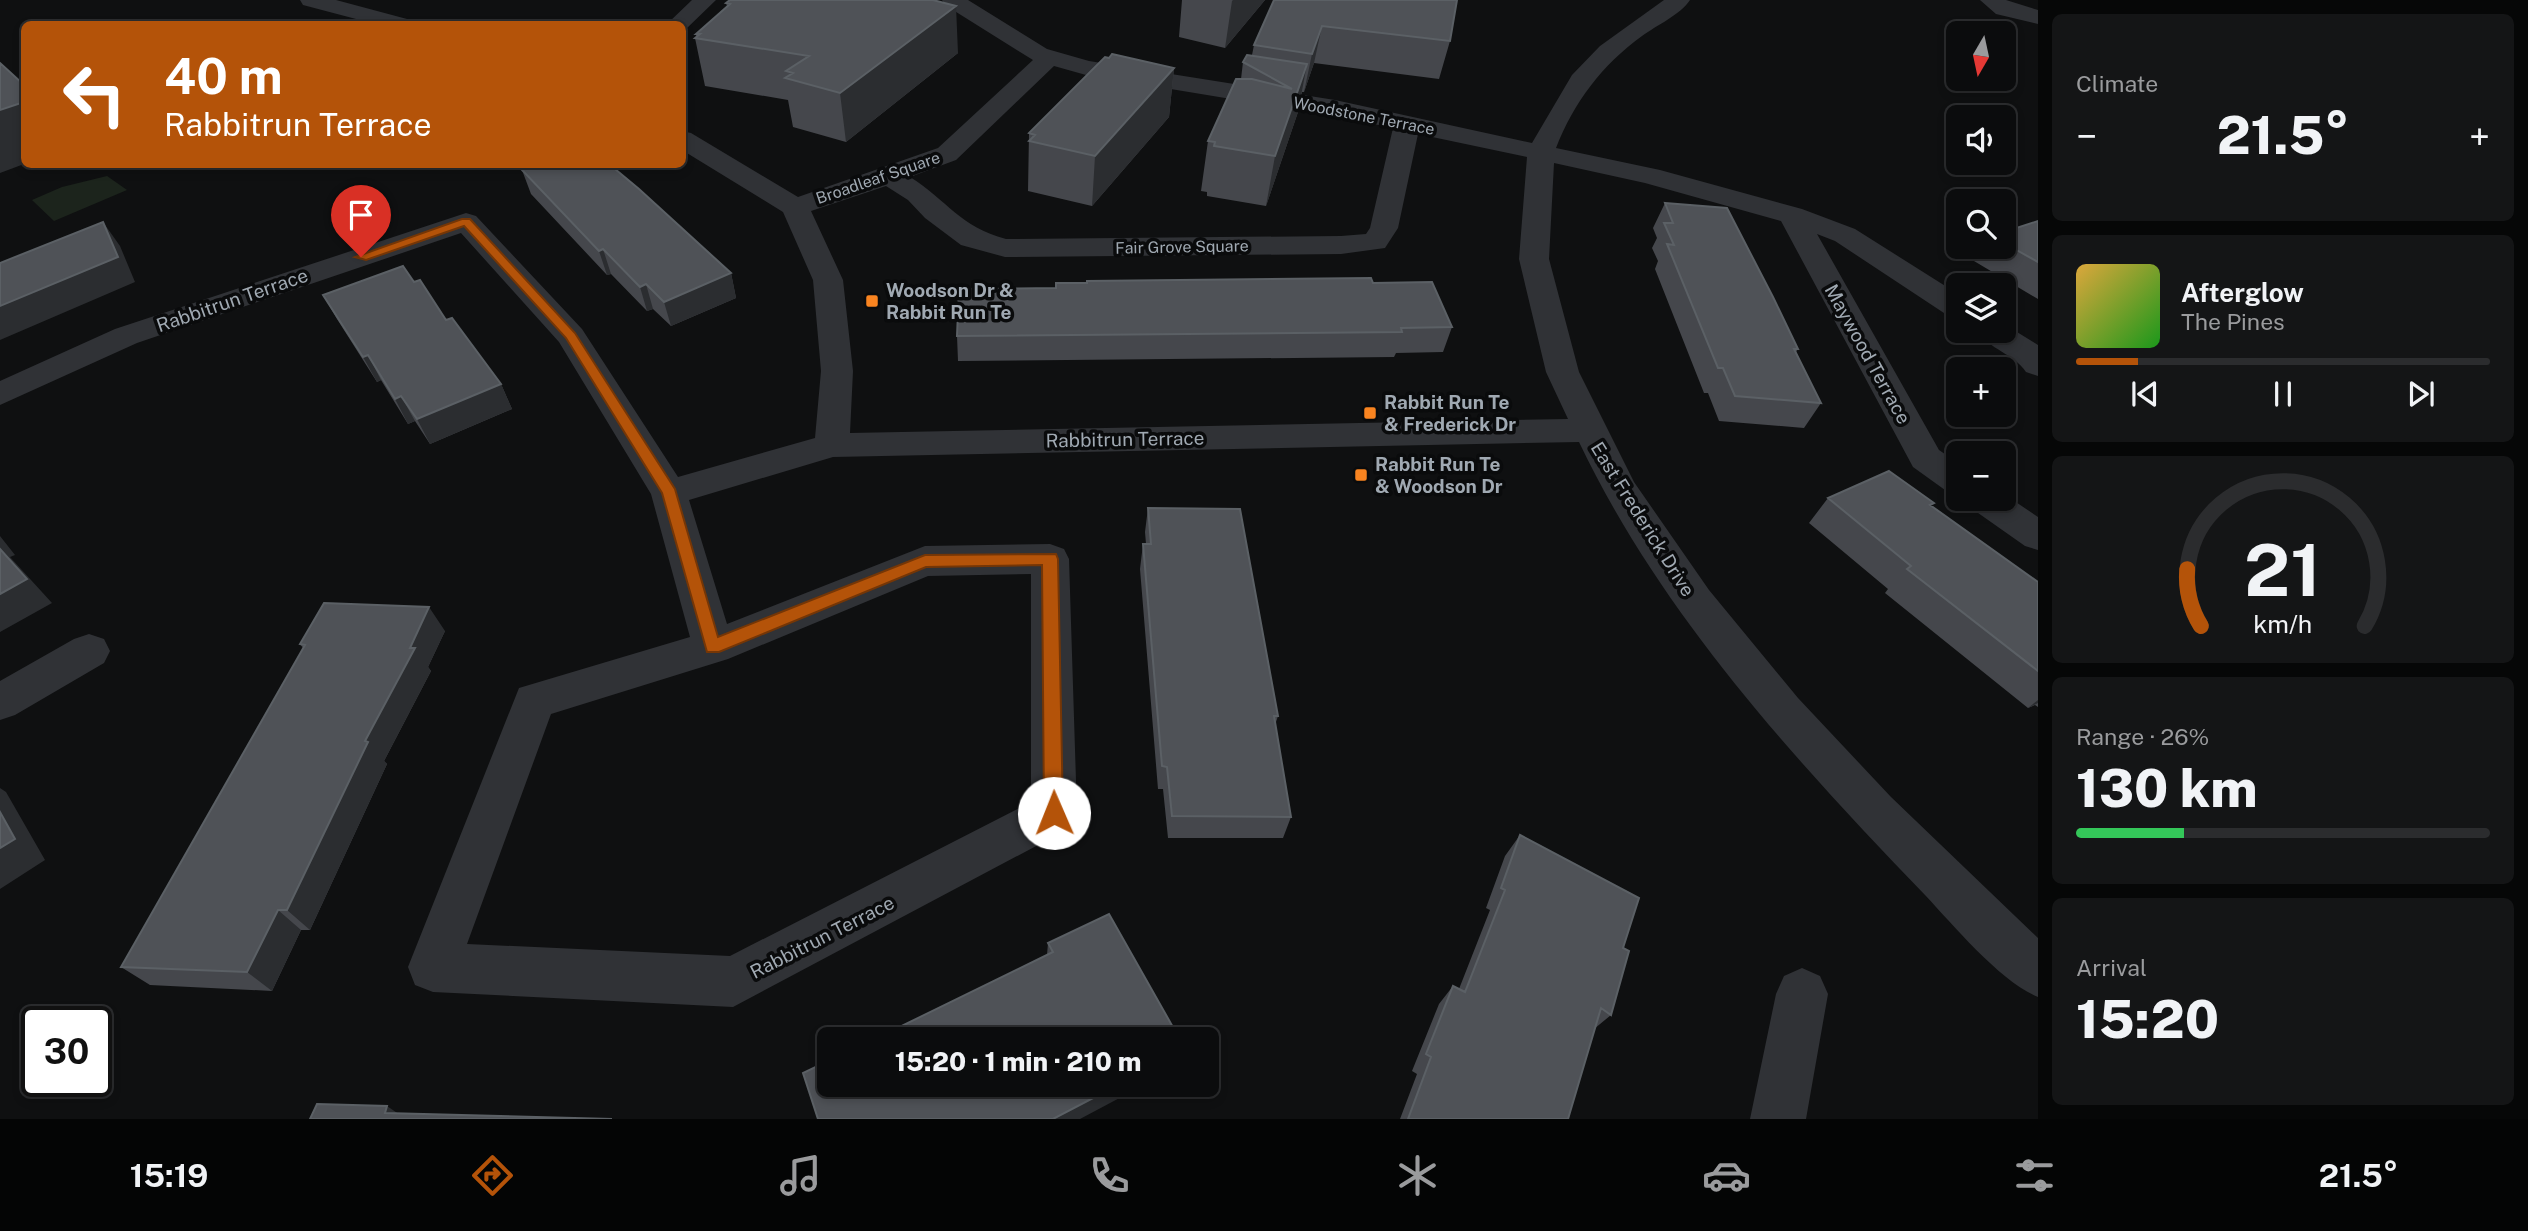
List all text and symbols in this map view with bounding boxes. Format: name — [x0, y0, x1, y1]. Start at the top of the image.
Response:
north arrow — [1946, 21, 2016, 91]
map controls — [1946, 21, 2016, 511]
text: 40 m — [164, 47, 283, 105]
icon: left — [49, 49, 140, 140]
text: Climate — [2076, 70, 2158, 97]
street label: Woodstone Terrace — [1292, 93, 1436, 139]
button: sound — [1946, 105, 2016, 175]
text: 21.5° — [2217, 105, 2349, 166]
text: Rabbitrun Terrace — [164, 106, 432, 143]
text: − — [2076, 114, 2097, 159]
text: + — [2469, 114, 2490, 159]
street label: Broadleaf Square — [813, 148, 943, 208]
pin — [331, 185, 391, 257]
button: search — [1946, 189, 2016, 259]
icon: arrive — [342, 196, 380, 234]
street label: Fair Grove Square — [1115, 236, 1249, 258]
street label: Rabbitrun Terrace — [153, 264, 311, 336]
button: layers — [1946, 273, 2016, 343]
text: Afterglow — [2181, 277, 2304, 308]
place label: Woodson Dr & Rabbit Run Te — [886, 279, 1014, 323]
street label: Maywood Terrace — [1821, 280, 1915, 428]
marker: Woodson Dr & Rabbit Run Te — [864, 293, 880, 309]
text: The Pines — [2181, 308, 2285, 335]
button: + — [1946, 357, 2016, 427]
icon: previous — [2126, 375, 2164, 413]
icon: pause — [2264, 375, 2302, 413]
icon: next — [2402, 375, 2440, 413]
place label: Rabbit Run Te & Frederick Dr — [1384, 391, 1516, 435]
marker: Rabbit Run Te & Frederick Dr — [1362, 405, 1378, 421]
street label: Rabbitrun Terrace — [1045, 427, 1205, 451]
street label: East Frederick Drive — [1587, 438, 1699, 600]
button: − — [1946, 441, 2016, 511]
place label: Rabbit Run Te & Woodson Dr — [1375, 453, 1503, 497]
marker: Rabbit Run Te & Woodson Dr — [1353, 467, 1369, 483]
text: 21 — [2244, 527, 2322, 612]
text: km/h — [2254, 608, 2312, 638]
text: Range · 26% — [2076, 723, 2209, 750]
text: 130 km — [2076, 758, 2258, 819]
position arrow — [1017, 776, 1091, 850]
street label: Rabbitrun Terrace — [746, 891, 898, 983]
text: Arrival — [2076, 954, 2147, 981]
text: 15:20 — [2076, 989, 2219, 1050]
speed limit sign: 30 — [21, 1006, 112, 1097]
text: 15:20 · 1 min · 210 m — [895, 1046, 1141, 1077]
icon: directions — [468, 1151, 517, 1200]
icon: music — [776, 1151, 825, 1200]
icon: phone — [1085, 1151, 1134, 1200]
icon: climate — [1393, 1151, 1442, 1200]
icon: car — [1702, 1151, 1751, 1200]
icon: filters — [2010, 1151, 2059, 1200]
text: 15:19 — [130, 1157, 208, 1194]
text: 21.5° — [2319, 1157, 2398, 1194]

